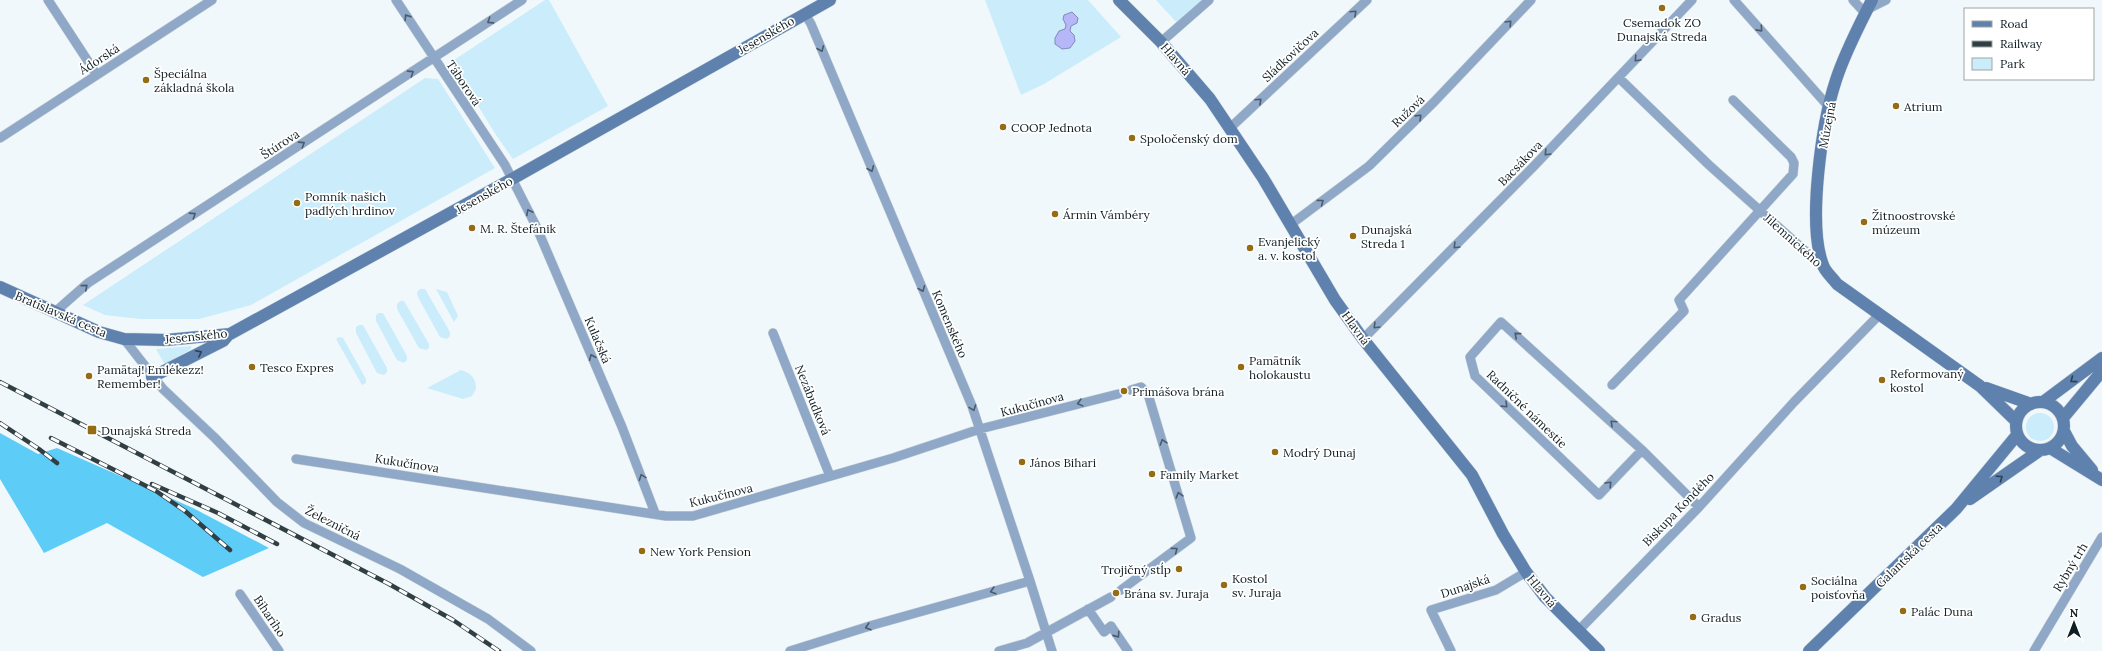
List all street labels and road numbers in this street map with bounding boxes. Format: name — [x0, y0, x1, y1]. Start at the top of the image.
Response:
street label: Jesenského — [734, 13, 797, 58]
street label: Sládkovičova — [1259, 25, 1321, 85]
street label: Ádorská — [75, 40, 122, 78]
street label: Hlavná — [1158, 40, 1194, 78]
street label: Táborová — [443, 57, 485, 109]
street label: Ružová — [1388, 92, 1428, 130]
street label: Múzejná — [1815, 100, 1839, 150]
street label: Štúrova — [258, 126, 302, 162]
street label: Bacsákova — [1495, 137, 1545, 189]
street label: Jesenského — [452, 173, 515, 217]
street label: Jilemnického — [1760, 210, 1825, 270]
street label: Bratislavská cesta — [13, 288, 109, 340]
street label: Komenského — [929, 288, 971, 360]
street label: Hlavná — [1339, 308, 1373, 348]
street label: Kulačská — [581, 314, 615, 366]
street label: Jesenského — [163, 325, 228, 347]
street label: Nezábudková — [792, 363, 834, 437]
street label: Radničné námestie — [1484, 367, 1571, 451]
street label: Kukučínova — [999, 388, 1065, 420]
street label: Kukučínova — [374, 451, 440, 475]
street label: Biskupa Kondého — [1639, 469, 1717, 549]
street label: Kukučínova — [688, 480, 754, 510]
street label: Železničná — [303, 503, 363, 543]
street label: Galantská cesta — [1872, 519, 1946, 591]
street label: Rybný trh — [2050, 540, 2090, 594]
street label: Dunajská — [1438, 571, 1492, 601]
street label: Hlavná — [1524, 572, 1560, 610]
street label: Bihariho — [251, 592, 289, 640]

